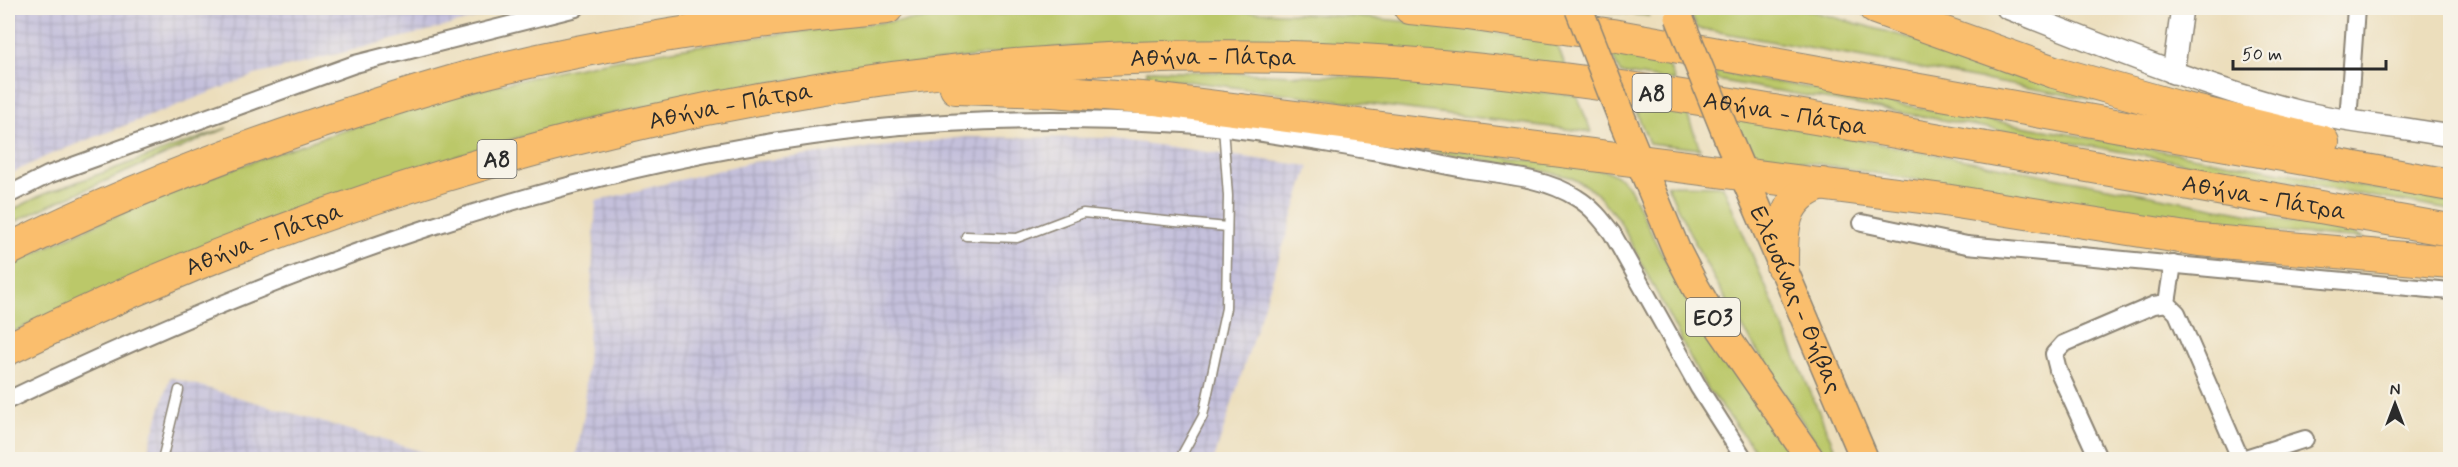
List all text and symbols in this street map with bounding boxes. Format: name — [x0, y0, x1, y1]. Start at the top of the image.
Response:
scale bar — [2233, 33, 2386, 71]
street label: Αθήνα - Πάτρα — [1130, 42, 1297, 75]
text: 50 m — [2242, 43, 2282, 67]
road number: Α8 — [1632, 74, 1672, 112]
street label: Αθήνα - Πάτρα — [646, 76, 815, 138]
street label: Αθήνα - Πάτρα — [1701, 86, 1870, 144]
road number: Α8 — [478, 140, 516, 178]
street label: Αθήνα - Πάτρα — [2179, 169, 2349, 229]
street label: Αθήνα - Πάτρα — [181, 196, 348, 284]
street label: Ελευσίνας - Θήβας — [1741, 201, 1849, 398]
road number: ΕΟ3 — [1686, 298, 1740, 336]
north arrow — [2365, 374, 2425, 434]
text: N — [2390, 380, 2400, 401]

